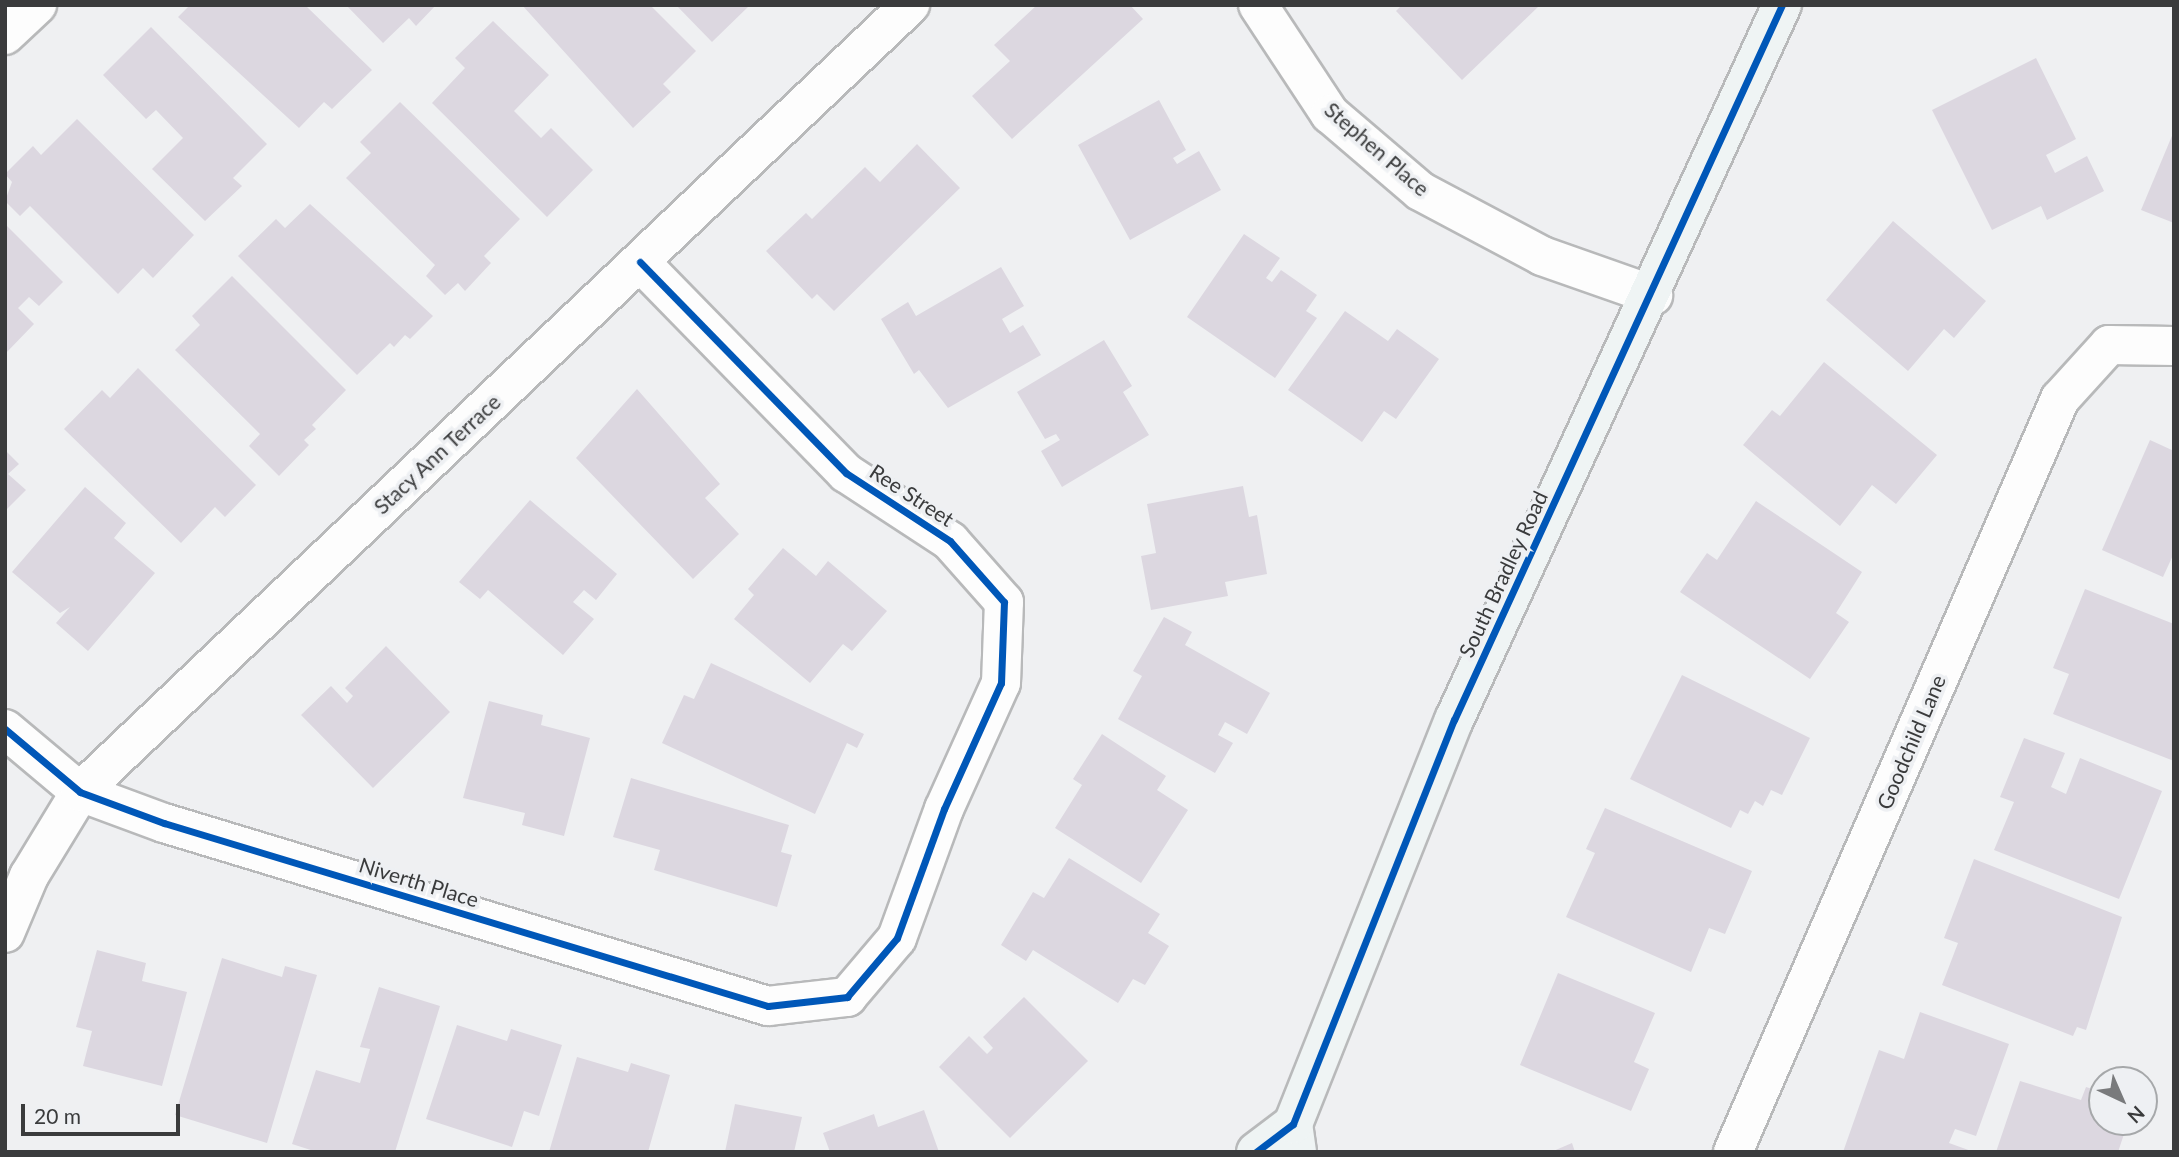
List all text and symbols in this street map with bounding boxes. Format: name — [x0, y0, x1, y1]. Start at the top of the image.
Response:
street label: Stephen Place — [1320, 97, 1434, 201]
street label: Stacy Ann Terrace — [368, 388, 506, 520]
street label: Ree Street — [865, 458, 959, 532]
street label: South Bradley Road — [1453, 487, 1553, 661]
street label: Goodchild Lane — [1871, 671, 1951, 813]
street label: Niverth Place — [356, 852, 482, 912]
north arrow — [2088, 1066, 2158, 1136]
scale bar — [24, 1090, 184, 1134]
text: N — [2123, 1102, 2150, 1128]
text: 20 m — [34, 1103, 81, 1128]

